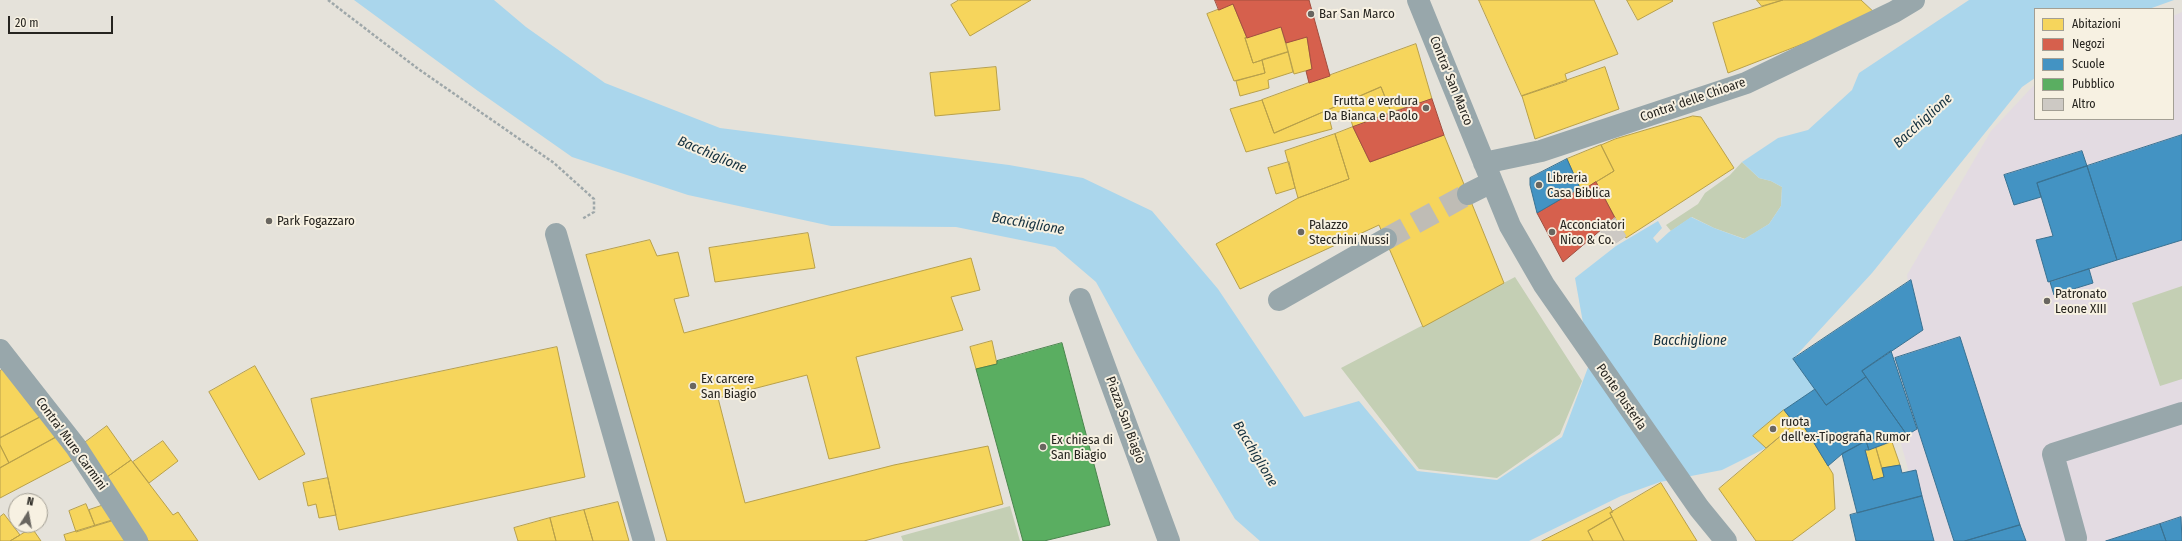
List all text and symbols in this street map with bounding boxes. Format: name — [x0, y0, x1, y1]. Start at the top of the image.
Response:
place label: Bar San Marco — [1319, 6, 1395, 22]
scale bar — [10, 8, 115, 34]
legend — [2034, 8, 2174, 120]
marker: Bar San Marco — [1306, 9, 1316, 19]
text: 20 m — [15, 16, 39, 30]
text: Abitazioni — [2072, 17, 2121, 31]
street label: Contra' San Marco — [1426, 34, 1476, 128]
text: Negozi — [2072, 37, 2105, 51]
text: Scuole — [2072, 57, 2105, 71]
street label: Contra' delle Chioare — [1638, 75, 1748, 125]
text: Pubblico — [2072, 77, 2114, 91]
water label: Bacchiglione — [1890, 90, 1956, 152]
place label: Frutta e verdura Da Bianca e Paolo — [1324, 93, 1418, 124]
text: Altro — [2072, 97, 2096, 111]
marker: Frutta e verdura Da Bianca e Paolo — [1421, 103, 1431, 113]
water label: Bacchiglione — [675, 133, 749, 177]
place label: Libreria Casa Biblica — [1547, 170, 1610, 201]
marker: Libreria Casa Biblica — [1534, 180, 1544, 190]
water label: Bacchiglione — [990, 209, 1066, 239]
place label: Park Fogazzaro — [277, 213, 355, 229]
marker: Park Fogazzaro — [264, 216, 274, 226]
place label: Palazzo Stecchini Nussi — [1309, 217, 1389, 248]
place label: Acconciatori Nico & Co. — [1560, 217, 1625, 248]
marker: Palazzo Stecchini Nussi — [1296, 227, 1306, 237]
marker: Acconciatori Nico & Co. — [1547, 227, 1557, 237]
place label: Patronato Leone XIII — [2055, 286, 2107, 317]
marker: Patronato Leone XIII — [2042, 296, 2052, 306]
water label: Bacchiglione — [1653, 333, 1727, 349]
street label: Ponte Pusterla — [1592, 361, 1650, 433]
place label: Ex carcere San Biagio — [701, 371, 757, 402]
street label: Piazza San Biagio — [1102, 374, 1148, 466]
marker: Ex carcere San Biagio — [688, 381, 698, 391]
street label: Contra' Mure Carmini — [32, 395, 110, 493]
place label: ruota dell'ex-Tipografia Rumor — [1781, 414, 1910, 445]
water label: Bacchiglione — [1229, 418, 1281, 490]
marker: ruota dell'ex-Tipografia Rumor — [1768, 424, 1778, 434]
place label: Ex chiesa di San Biagio — [1051, 432, 1113, 463]
marker: Ex chiesa di San Biagio — [1038, 442, 1048, 452]
north arrow — [8, 493, 48, 533]
text: N — [26, 495, 35, 509]

